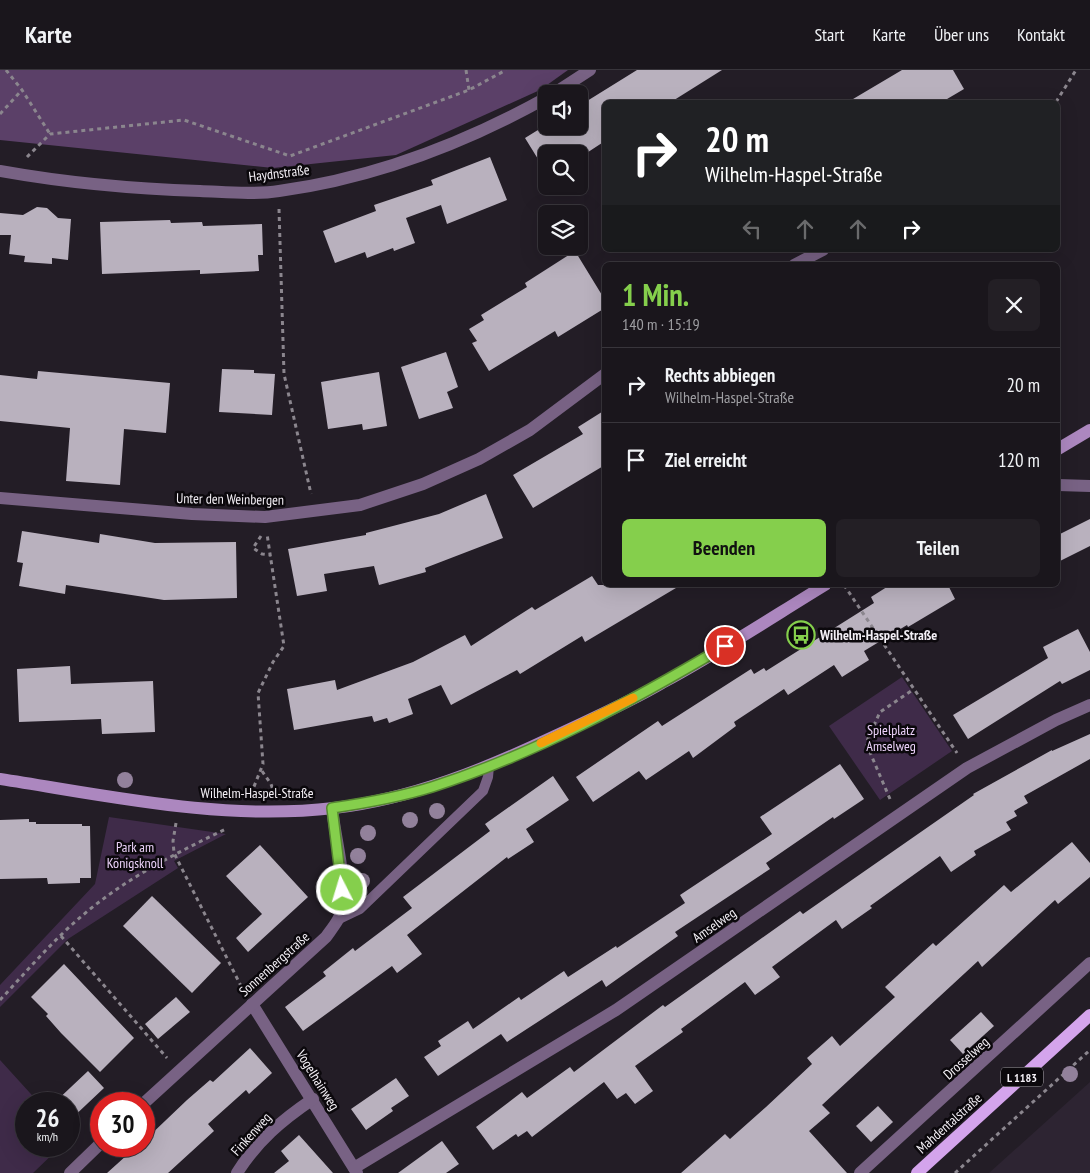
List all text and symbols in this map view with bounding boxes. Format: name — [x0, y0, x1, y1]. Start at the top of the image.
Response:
text: Karte — [25, 19, 72, 50]
text: Start — [814, 23, 845, 46]
text: Karte — [873, 23, 906, 46]
text: Über uns — [934, 23, 989, 46]
text: Kontakt — [1017, 23, 1065, 46]
map controls — [538, 85, 588, 255]
button: sound — [538, 85, 588, 135]
text: 20 m — [705, 116, 769, 162]
icon: right — [622, 120, 687, 185]
button: search — [538, 145, 588, 195]
street label: Haydnstraße — [248, 160, 311, 186]
text: Wilhelm-Haspel-Straße — [705, 160, 883, 188]
button: layers — [538, 205, 588, 255]
icon: left — [738, 215, 766, 243]
icon: ahead — [791, 215, 819, 243]
icon: ahead — [844, 215, 872, 243]
icon: right — [897, 215, 925, 243]
text: 1 Min. — [622, 275, 689, 314]
button: close — [988, 279, 1040, 331]
text: 140 m · 15:19 — [622, 314, 700, 334]
text: Rechts abbiegen — [665, 363, 775, 387]
icon: right — [622, 371, 650, 399]
text: 20 m — [1007, 373, 1040, 397]
text: Wilhelm-Haspel-Straße — [665, 387, 794, 407]
icon: arrive — [622, 446, 650, 474]
text: Ziel erreicht — [665, 448, 747, 472]
text: 120 m — [998, 448, 1040, 472]
street label: Unter den Weinbergen — [176, 489, 284, 509]
button: Beenden — [622, 519, 826, 577]
button: Teilen — [836, 519, 1040, 577]
bus stop icon: Wilhelm-Haspel-Straße — [786, 620, 816, 650]
pin — [704, 625, 746, 667]
place label: Wilhelm-Haspel-Straße — [819, 626, 937, 644]
icon: arrive — [711, 632, 739, 660]
park label: Spielplatz Amselweg — [866, 721, 916, 755]
street label: Wilhelm-Haspel-Straße — [200, 784, 314, 802]
park label: Park am Königsknoll — [107, 838, 164, 872]
position arrow — [315, 863, 367, 915]
street label: Amselweg — [689, 903, 739, 947]
street label: Sonnenbergstraße — [235, 928, 313, 1000]
street label: Drosselweg — [939, 1033, 993, 1083]
street label: Vogelhainweg — [292, 1046, 344, 1113]
road number: L 1183 — [1001, 1068, 1043, 1086]
street label: Mahdentalstraße — [913, 1089, 986, 1157]
speed limit sign: 30 — [90, 1092, 155, 1157]
text: 26 — [36, 1102, 59, 1134]
street label: Finkenweg — [227, 1109, 275, 1159]
text: km/h — [37, 1129, 58, 1144]

